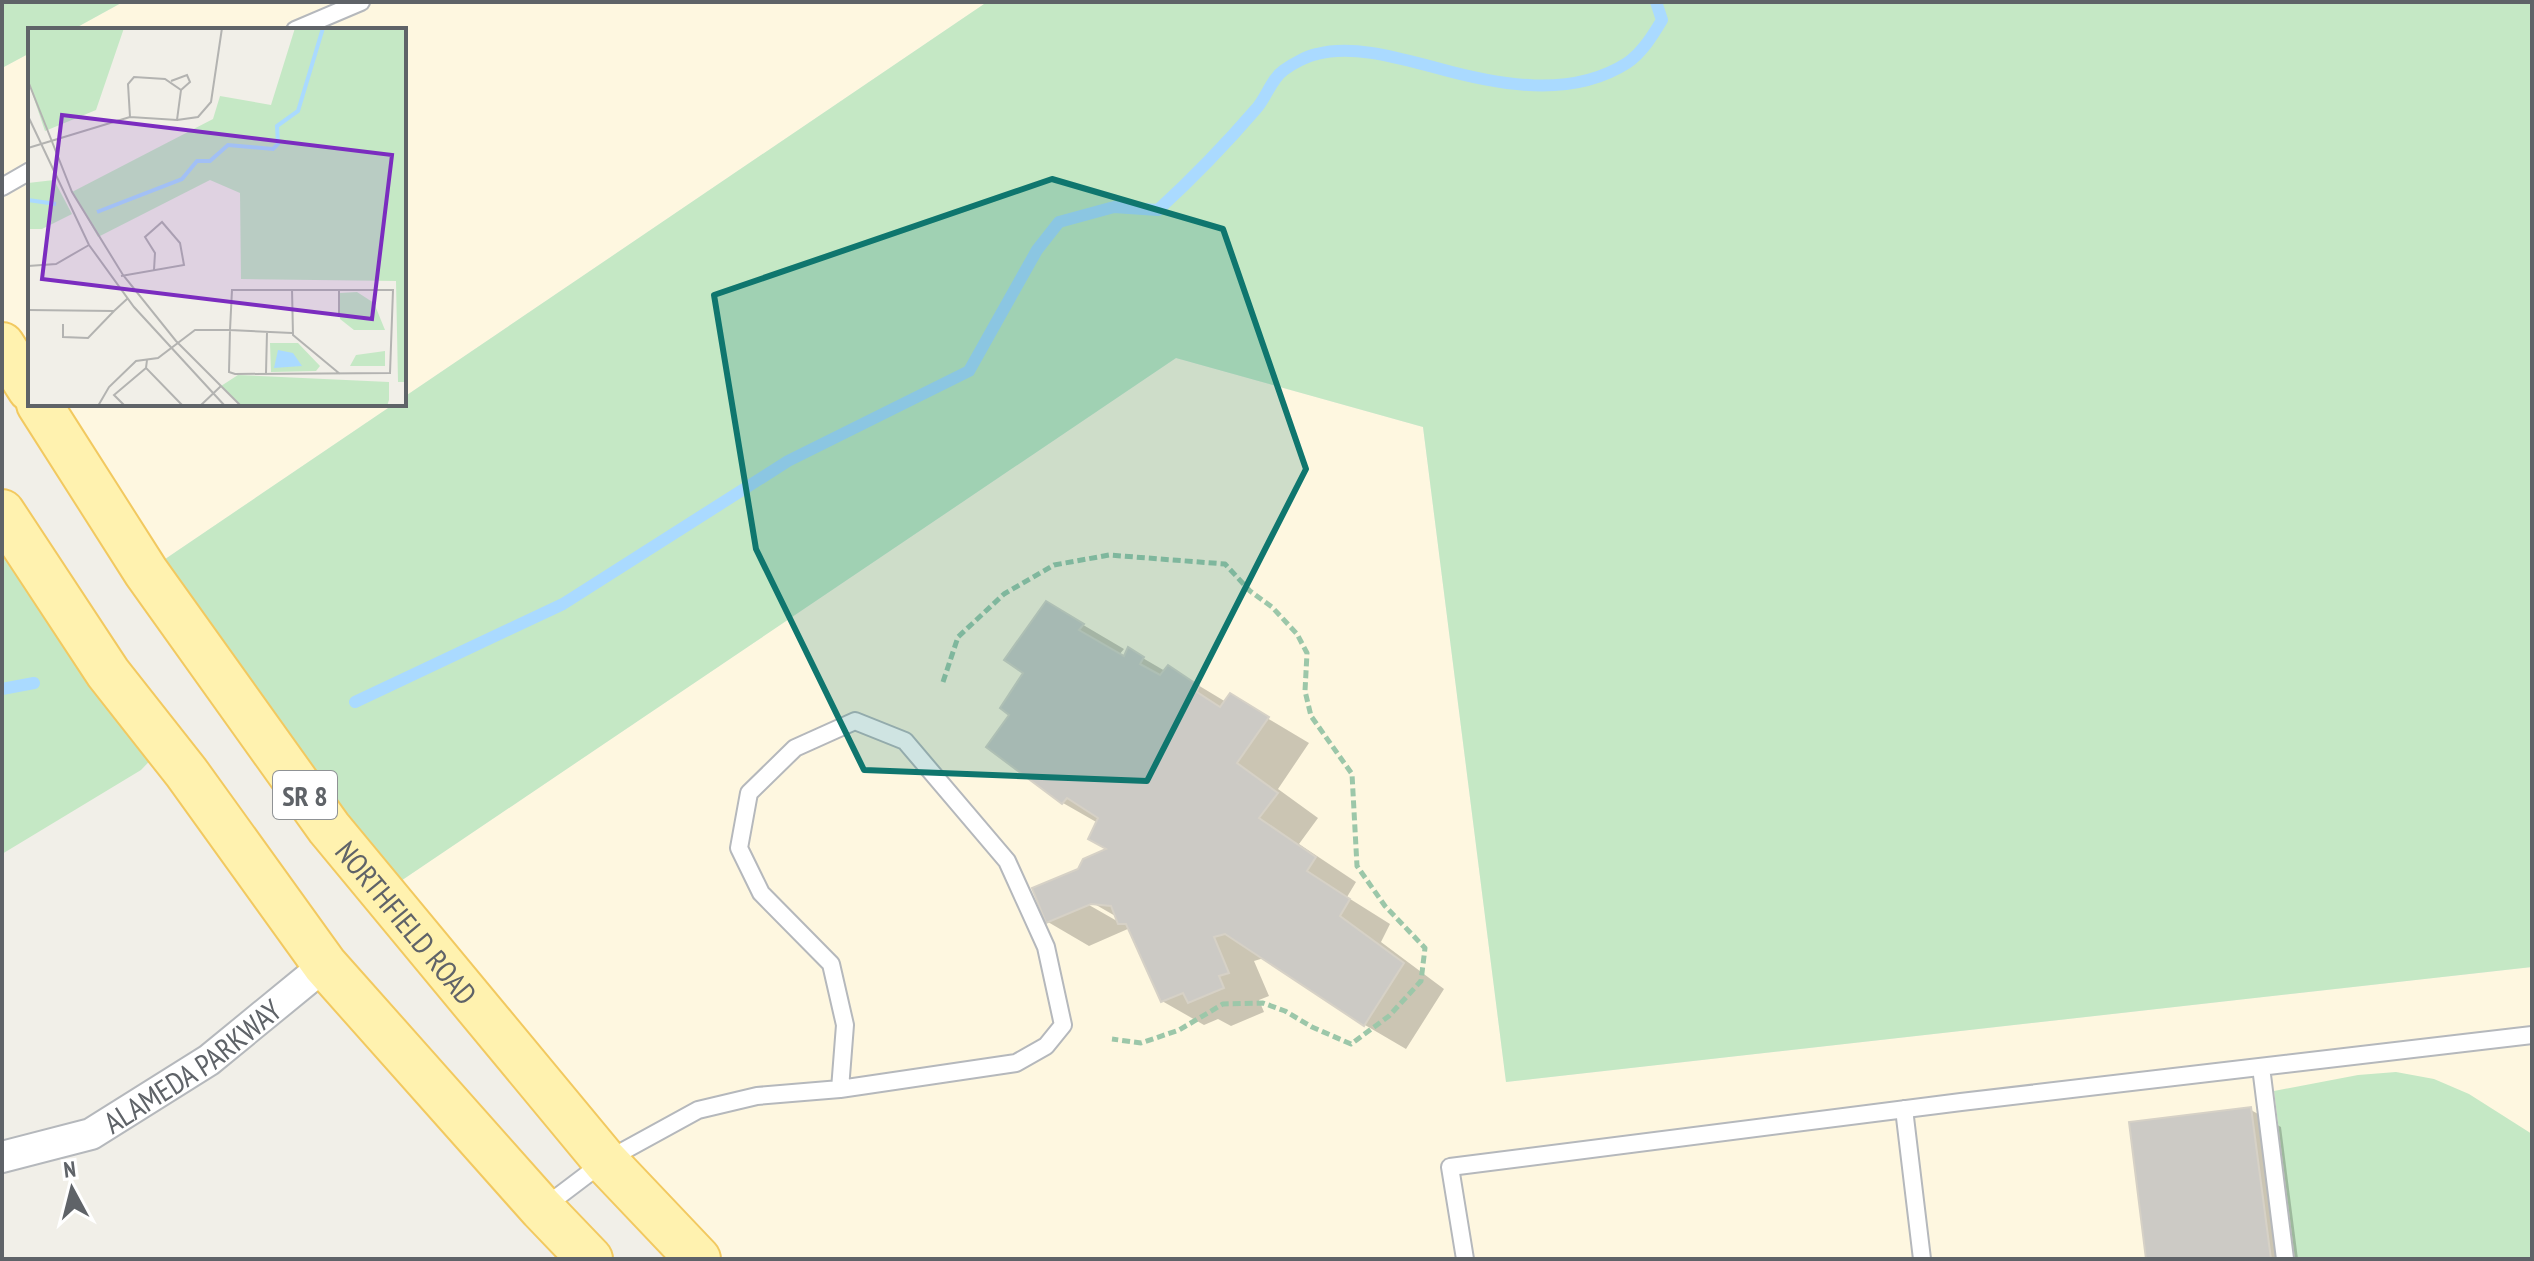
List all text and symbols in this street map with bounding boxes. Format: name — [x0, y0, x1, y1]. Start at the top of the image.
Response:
inset map — [28, 28, 406, 406]
road number: SR 8 — [273, 771, 337, 819]
street label: NORTHFIELD ROAD — [328, 832, 486, 1012]
street label: ALAMEDA PARKWAY — [96, 990, 289, 1141]
north arrow — [32, 1149, 112, 1229]
text: N — [62, 1155, 77, 1184]

